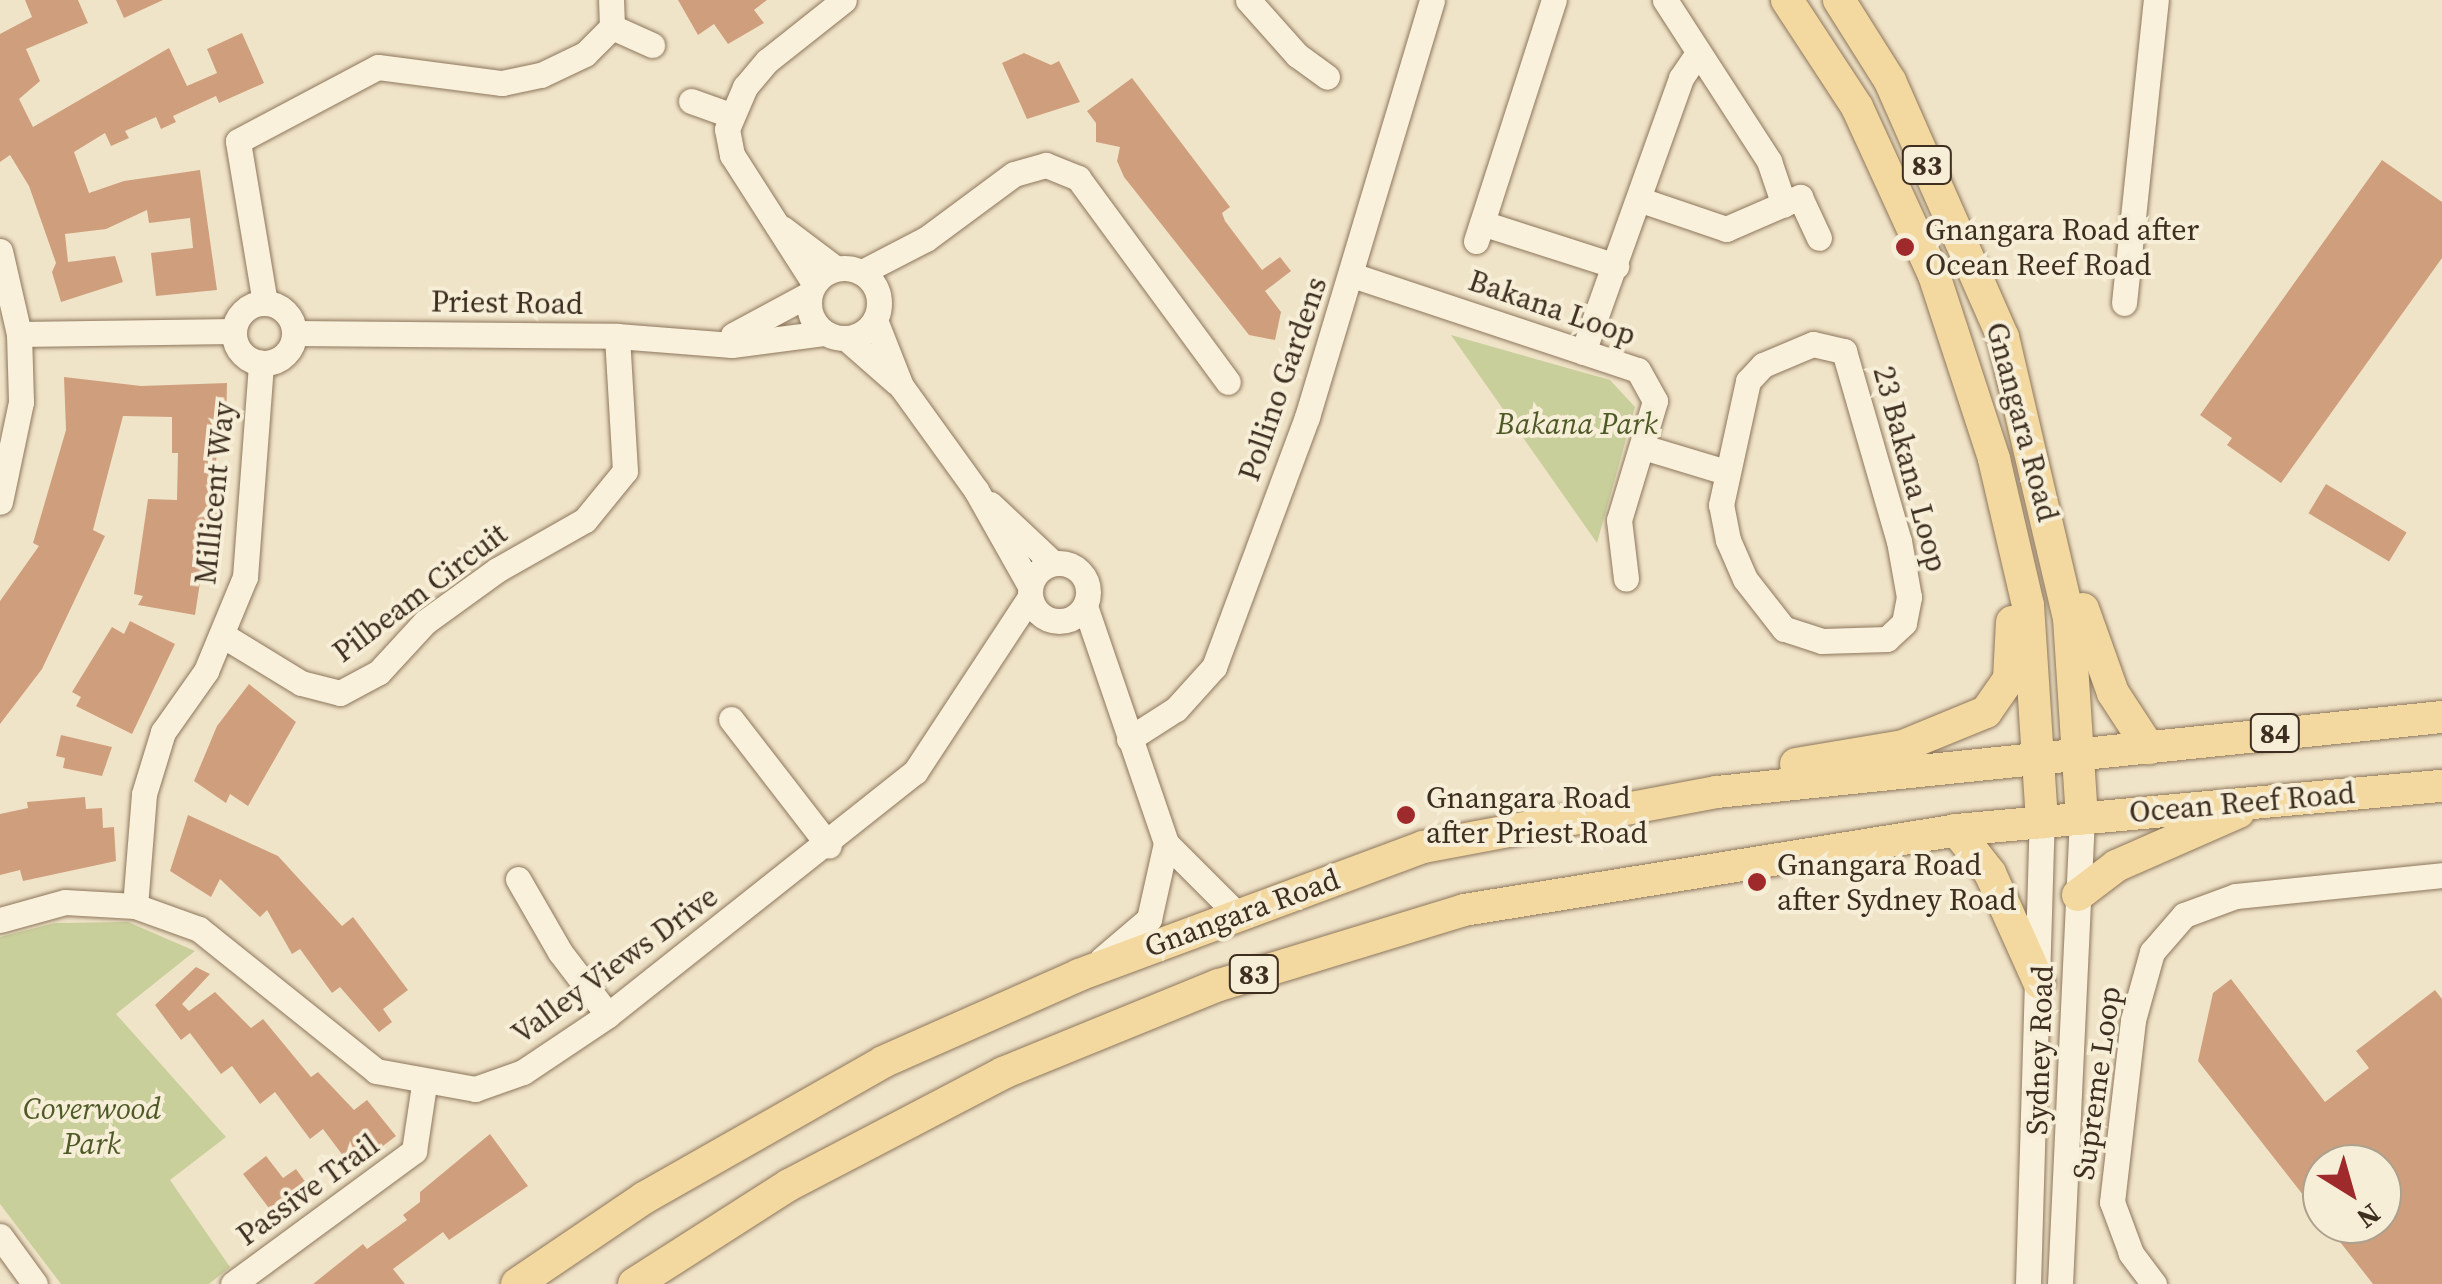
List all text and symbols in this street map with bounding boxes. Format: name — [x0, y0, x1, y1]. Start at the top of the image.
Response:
road number: 83 — [1900, 142, 1954, 188]
place label: Gnangara Road after Ocean Reef Road — [1925, 212, 2199, 282]
marker: Gnangara Road after Ocean Reef Road — [1894, 236, 1916, 258]
street label: Bakana Loop — [1464, 263, 1640, 353]
street label: Pollino Gardens — [1231, 272, 1335, 486]
street label: Priest Road — [431, 284, 583, 322]
street label: Gnangara Road — [1978, 319, 2066, 525]
street label: 23 Bakana Loop — [1865, 362, 1955, 576]
street label: Millicent Way — [187, 399, 243, 587]
park label: Bakana Park — [1496, 406, 1658, 442]
street label: Pilbeam Circuit — [326, 516, 514, 670]
road number: 84 — [2248, 710, 2302, 756]
street label: Ocean Reef Road — [2128, 775, 2356, 831]
place label: Gnangara Road after Priest Road — [1426, 780, 1648, 850]
marker: Gnangara Road after Priest Road — [1395, 804, 1417, 826]
place label: Gnangara Road after Sydney Road — [1777, 847, 2017, 918]
street label: Gnangara Road — [1140, 861, 1344, 965]
marker: Gnangara Road after Sydney Road — [1746, 871, 1768, 893]
street label: Valley Views Drive — [505, 878, 725, 1052]
road number: 83 — [1226, 951, 1282, 997]
street label: Sydney Road — [2019, 964, 2061, 1136]
street label: Supreme Loop — [2066, 984, 2128, 1182]
park label: Coverwood Park — [23, 1091, 161, 1162]
street label: Passive Trail — [230, 1126, 386, 1254]
north arrow — [2302, 1144, 2402, 1244]
text: N — [2349, 1195, 2388, 1238]

